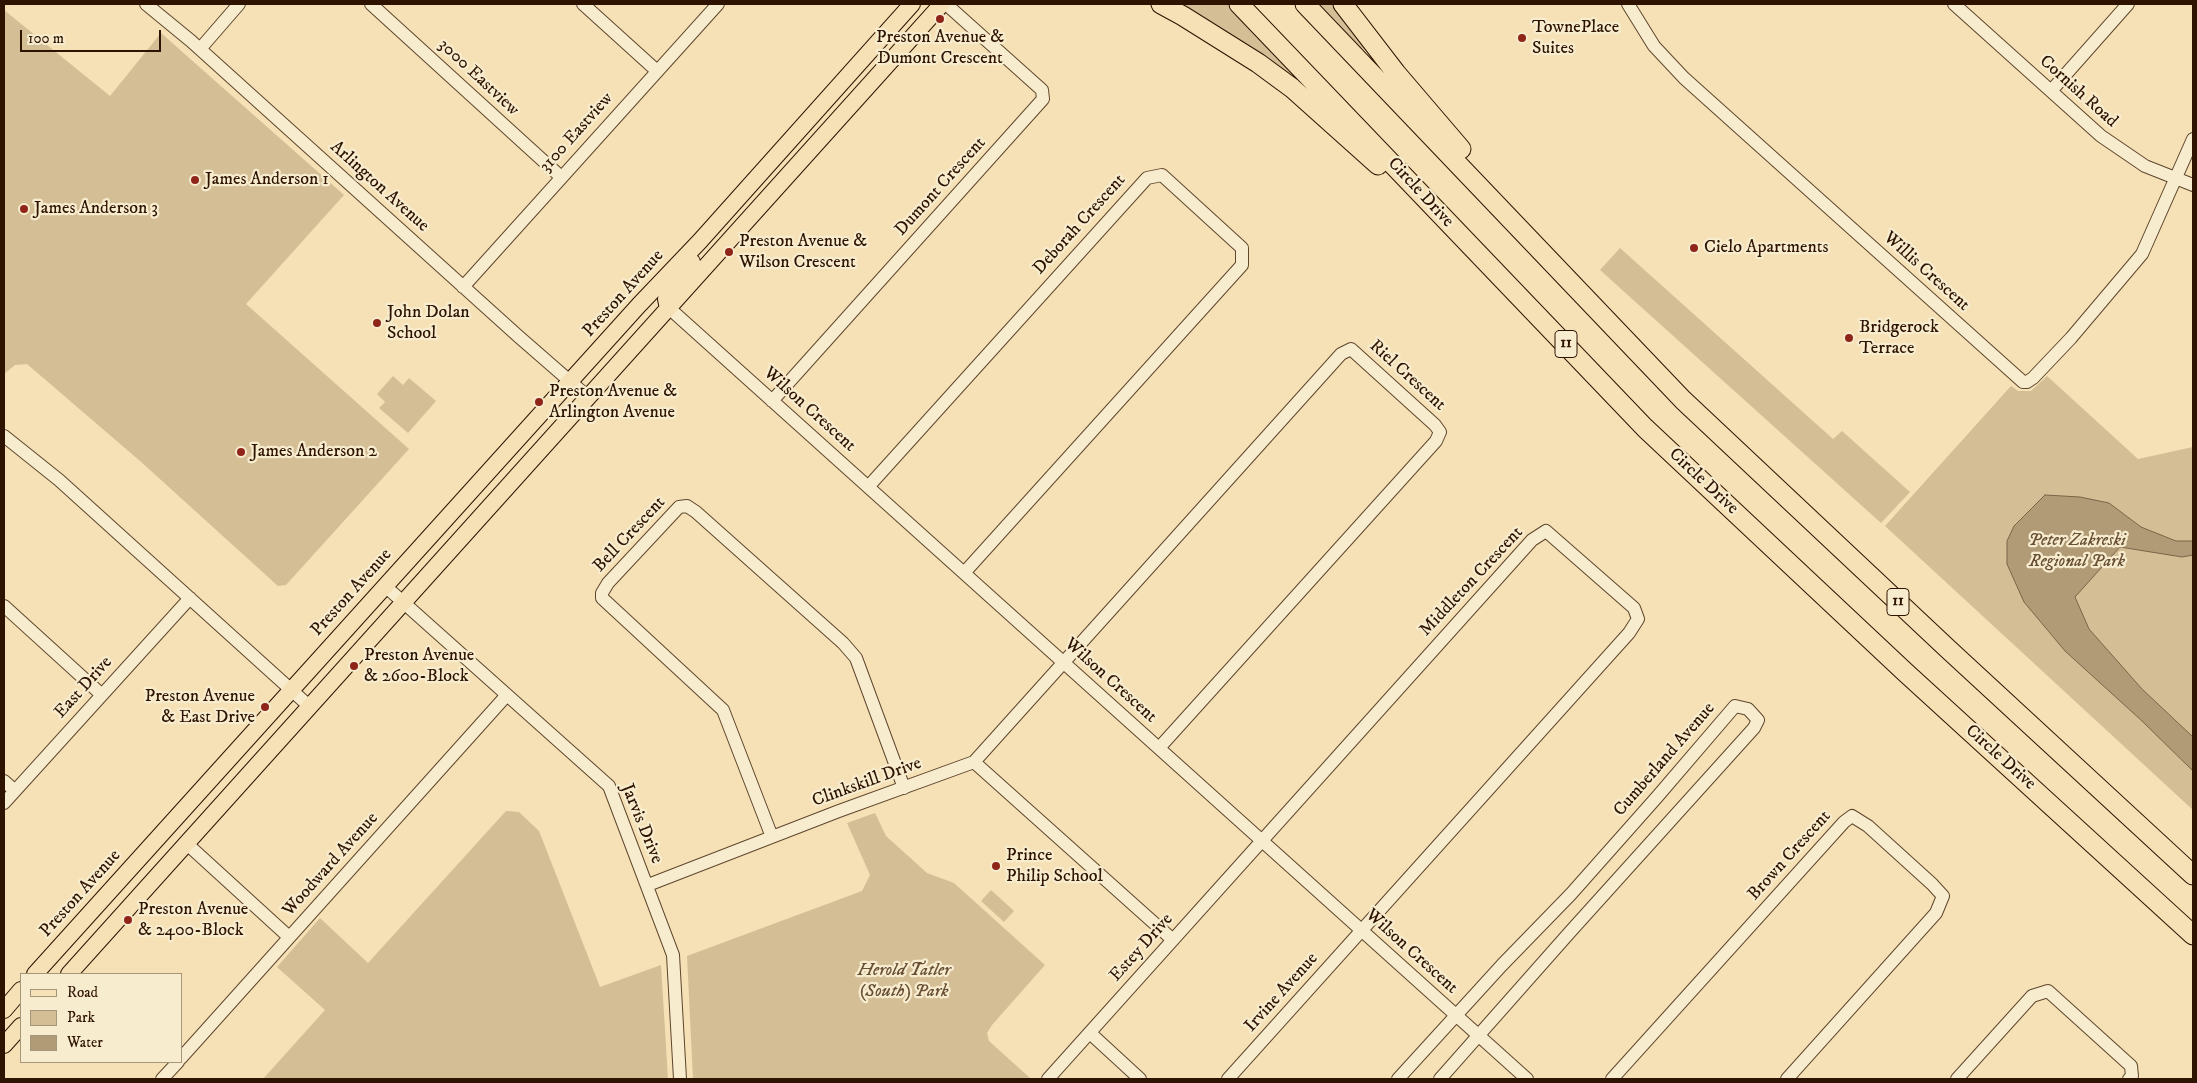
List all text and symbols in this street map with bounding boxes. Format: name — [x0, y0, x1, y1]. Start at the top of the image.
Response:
marker: Preston Avenue & Dumont Crescent — [934, 13, 946, 25]
place label: TownePlace Suites — [1532, 17, 1619, 59]
scale bar — [22, 20, 164, 52]
place label: Preston Avenue & Dumont Crescent — [876, 27, 1004, 70]
text: 100 m — [28, 29, 64, 48]
marker: TownePlace Suites — [1516, 32, 1528, 44]
street label: 3000 Eastview — [433, 35, 523, 121]
street label: Cornish Road — [2034, 51, 2122, 133]
street label: 3100 Eastview — [535, 89, 619, 177]
street label: Dumont Crescent — [891, 133, 991, 241]
street label: Arlington Avenue — [325, 137, 433, 237]
street label: Circle Drive — [1382, 154, 1458, 232]
place label: James Anderson 1 — [205, 169, 329, 191]
street label: Deborah Crescent — [1029, 170, 1131, 280]
marker: James Anderson 1 — [189, 174, 201, 186]
place label: James Anderson 3 — [34, 198, 158, 220]
marker: James Anderson 3 — [18, 203, 30, 215]
street label: Willis Crescent — [1878, 228, 1974, 316]
place label: Preston Avenue & Wilson Crescent — [739, 231, 867, 274]
place label: Cielo Apartments — [1704, 237, 1829, 259]
marker: Cielo Apartments — [1688, 242, 1700, 254]
street label: Preston Avenue — [579, 246, 669, 342]
marker: Preston Avenue & Wilson Crescent — [723, 246, 735, 258]
place label: John Dolan School — [387, 302, 470, 344]
marker: John Dolan School — [371, 317, 383, 329]
place label: Bridgerock Terrace — [1859, 317, 1939, 359]
road number: 11 — [1555, 330, 1577, 358]
marker: Bridgerock Terrace — [1843, 332, 1855, 344]
street label: Riel Crescent — [1364, 336, 1450, 416]
street label: Wilson Crescent — [758, 363, 860, 457]
place label: Preston Avenue & Arlington Avenue — [549, 381, 677, 424]
marker: Preston Avenue & Arlington Avenue — [533, 396, 545, 408]
place label: James Anderson 2 — [251, 441, 377, 463]
street label: Circle Drive — [1664, 444, 1742, 520]
marker: James Anderson 2 — [235, 446, 247, 458]
street label: Bell Crescent — [589, 493, 671, 577]
street label: Middleton Crescent — [1416, 523, 1528, 641]
park label: Peter Zakreski Regional Park — [2028, 530, 2126, 572]
street label: Preston Avenue — [307, 545, 397, 641]
road number: 11 — [1887, 588, 1909, 616]
street label: Wilson Crescent — [1059, 634, 1161, 728]
place label: Preston Avenue & 2600-Block — [364, 645, 474, 688]
street label: East Drive — [51, 652, 117, 724]
marker: Preston Avenue & 2600-Block — [348, 660, 360, 672]
place label: Preston Avenue & East Drive — [145, 686, 255, 729]
street label: Cumberland Avenue — [1610, 699, 1720, 821]
marker: Preston Avenue & East Drive — [259, 701, 271, 713]
street label: Circle Drive — [1960, 721, 2040, 795]
street label: Clinkskill Drive — [809, 753, 925, 813]
street label: Jarvis Drive — [615, 781, 667, 867]
street label: Brown Crescent — [1744, 806, 1836, 906]
street label: Woodward Avenue — [279, 809, 383, 921]
place label: Prince Philip School — [1006, 845, 1103, 888]
street label: Preston Avenue — [36, 846, 126, 942]
marker: Prince Philip School — [990, 860, 1002, 872]
place label: Preston Avenue & 2400-Block — [138, 899, 248, 942]
street label: Wilson Crescent — [1360, 905, 1462, 999]
street label: Estey Drive — [1106, 909, 1178, 987]
marker: Preston Avenue & 2400-Block — [122, 914, 134, 926]
street label: Irvine Avenue — [1241, 949, 1323, 1037]
park label: Herold Tatler (South) Park — [857, 960, 951, 1002]
legend — [20, 973, 182, 1063]
text: Road — [67, 983, 98, 1002]
text: Park — [67, 1008, 95, 1027]
text: Water — [67, 1033, 103, 1052]

